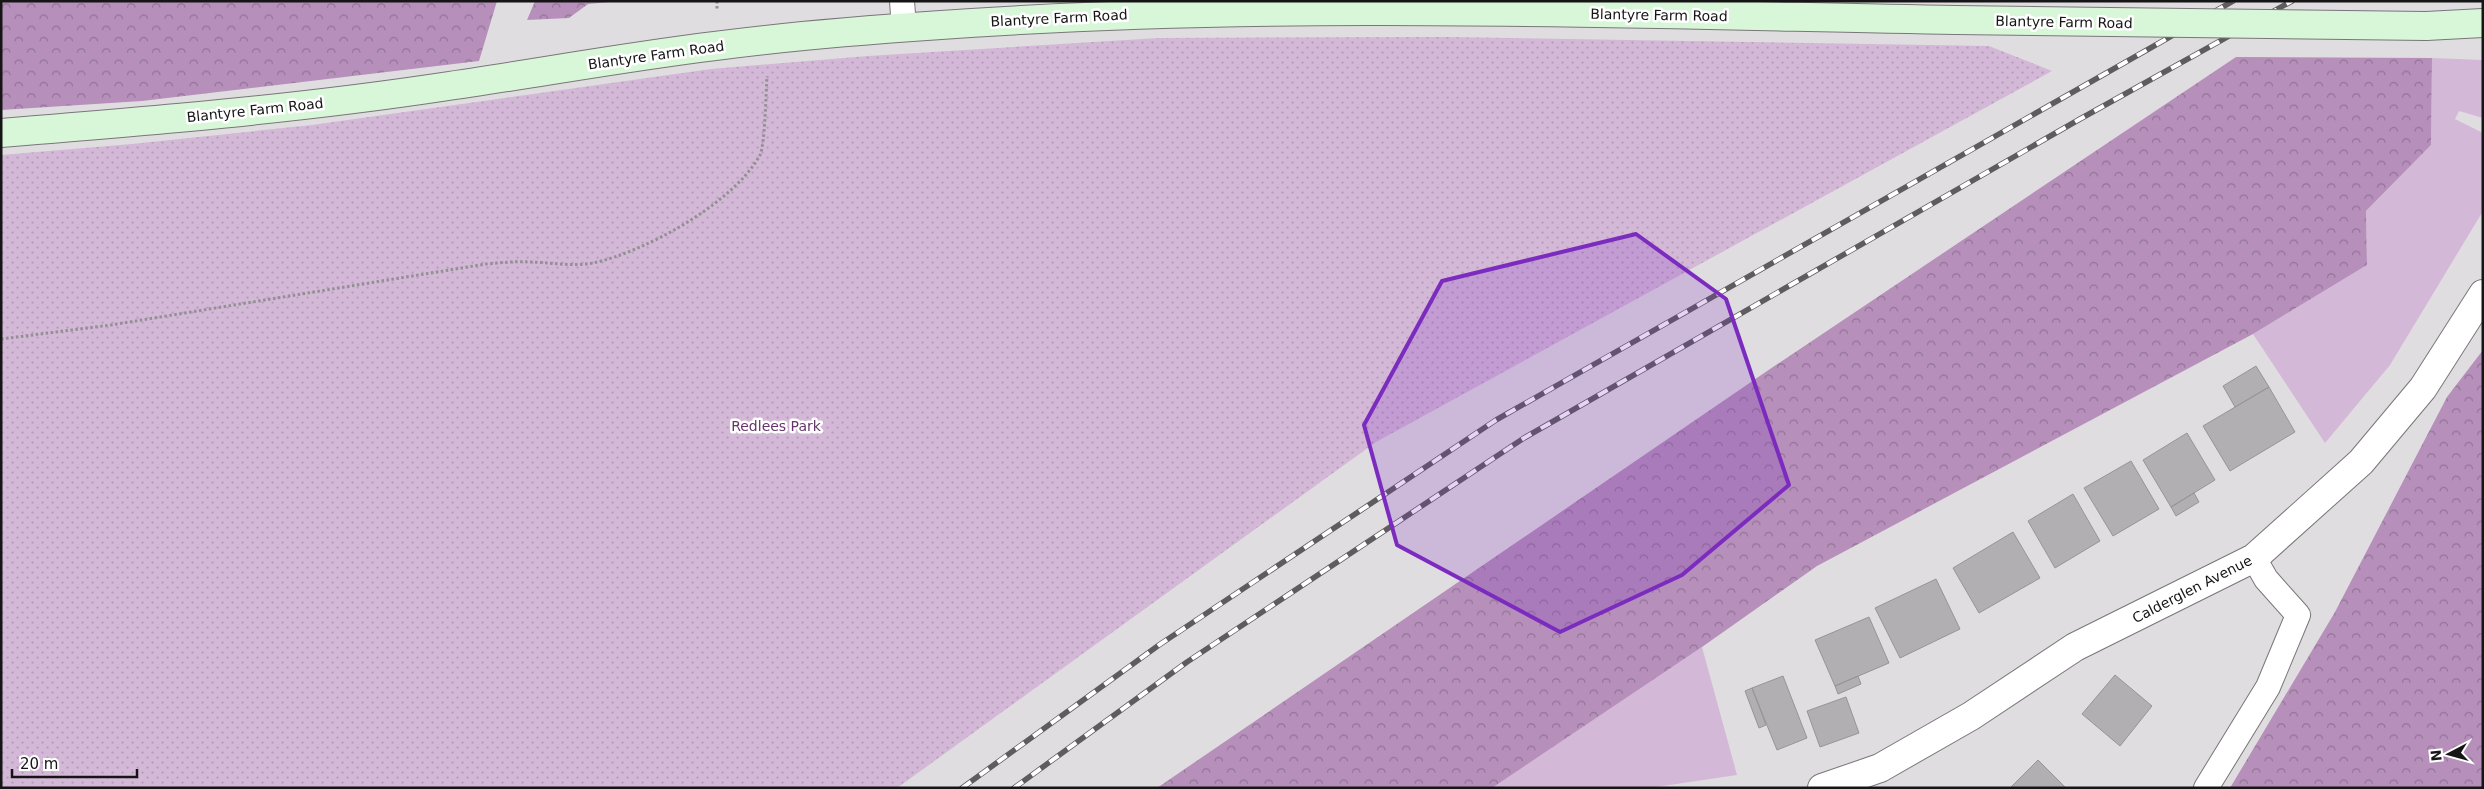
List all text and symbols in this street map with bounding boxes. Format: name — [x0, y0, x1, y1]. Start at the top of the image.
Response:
street label: Blantyre Farm Road — [990, 6, 1128, 30]
street label: Blantyre Farm Road — [1590, 6, 1728, 24]
street label: Blantyre Farm Road — [1995, 13, 2133, 31]
street label: Blantyre Farm Road — [587, 38, 725, 72]
street label: Blantyre Farm Road — [186, 95, 324, 125]
park label: Redlees Park — [731, 418, 822, 434]
street label: Calderglen Avenue — [2130, 552, 2254, 626]
north arrow — [2424, 729, 2474, 779]
scale bar — [12, 746, 138, 778]
text: N — [2428, 749, 2445, 762]
text: 20 m — [20, 755, 58, 773]

